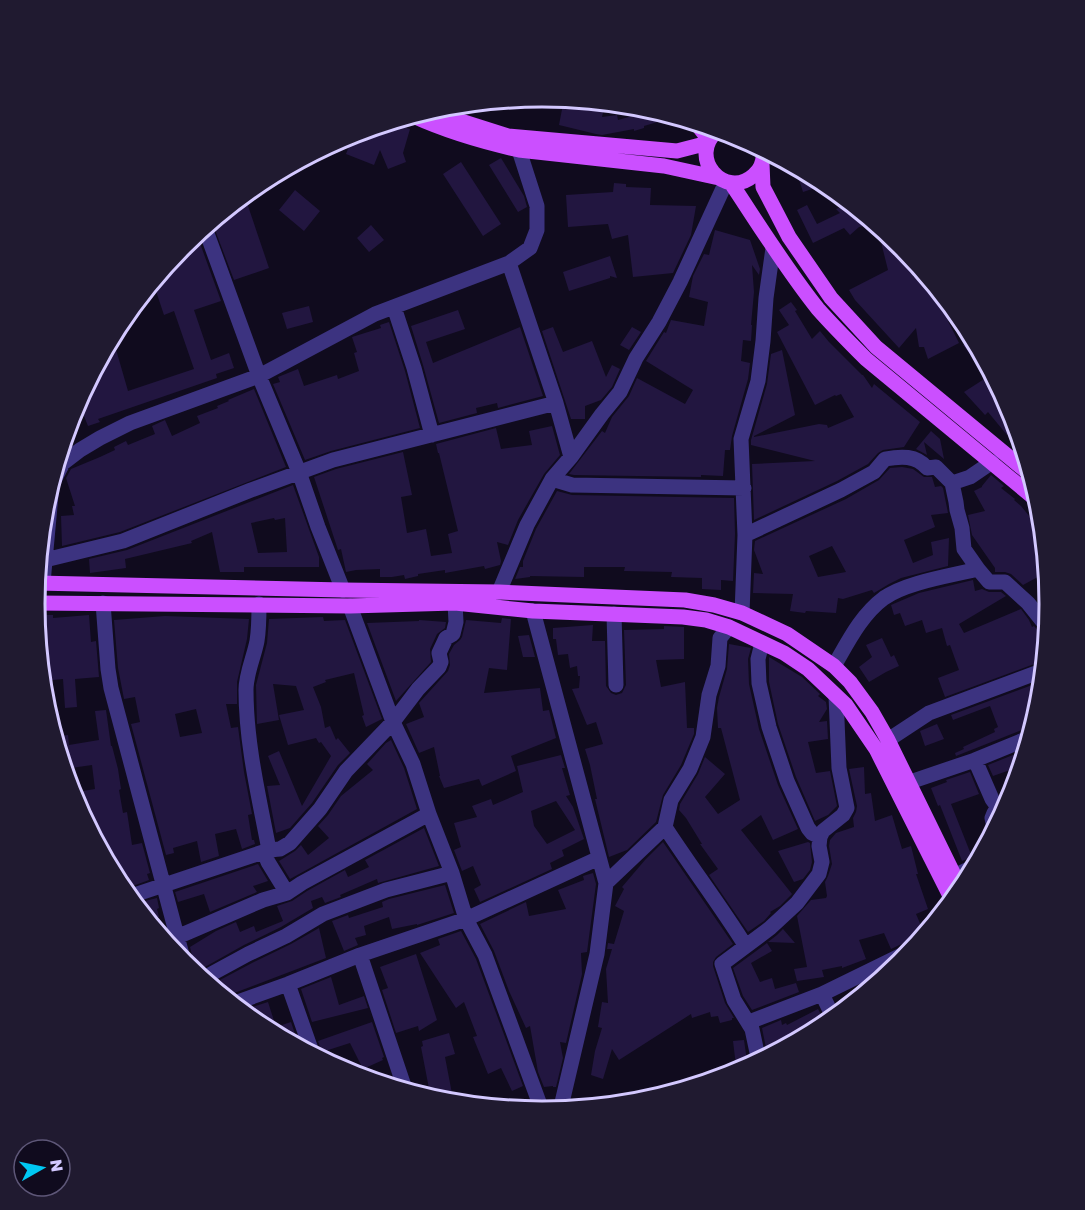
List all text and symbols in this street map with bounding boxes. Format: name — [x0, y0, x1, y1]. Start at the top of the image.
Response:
north arrow — [12, 1138, 72, 1198]
text: N — [46, 1158, 68, 1173]

